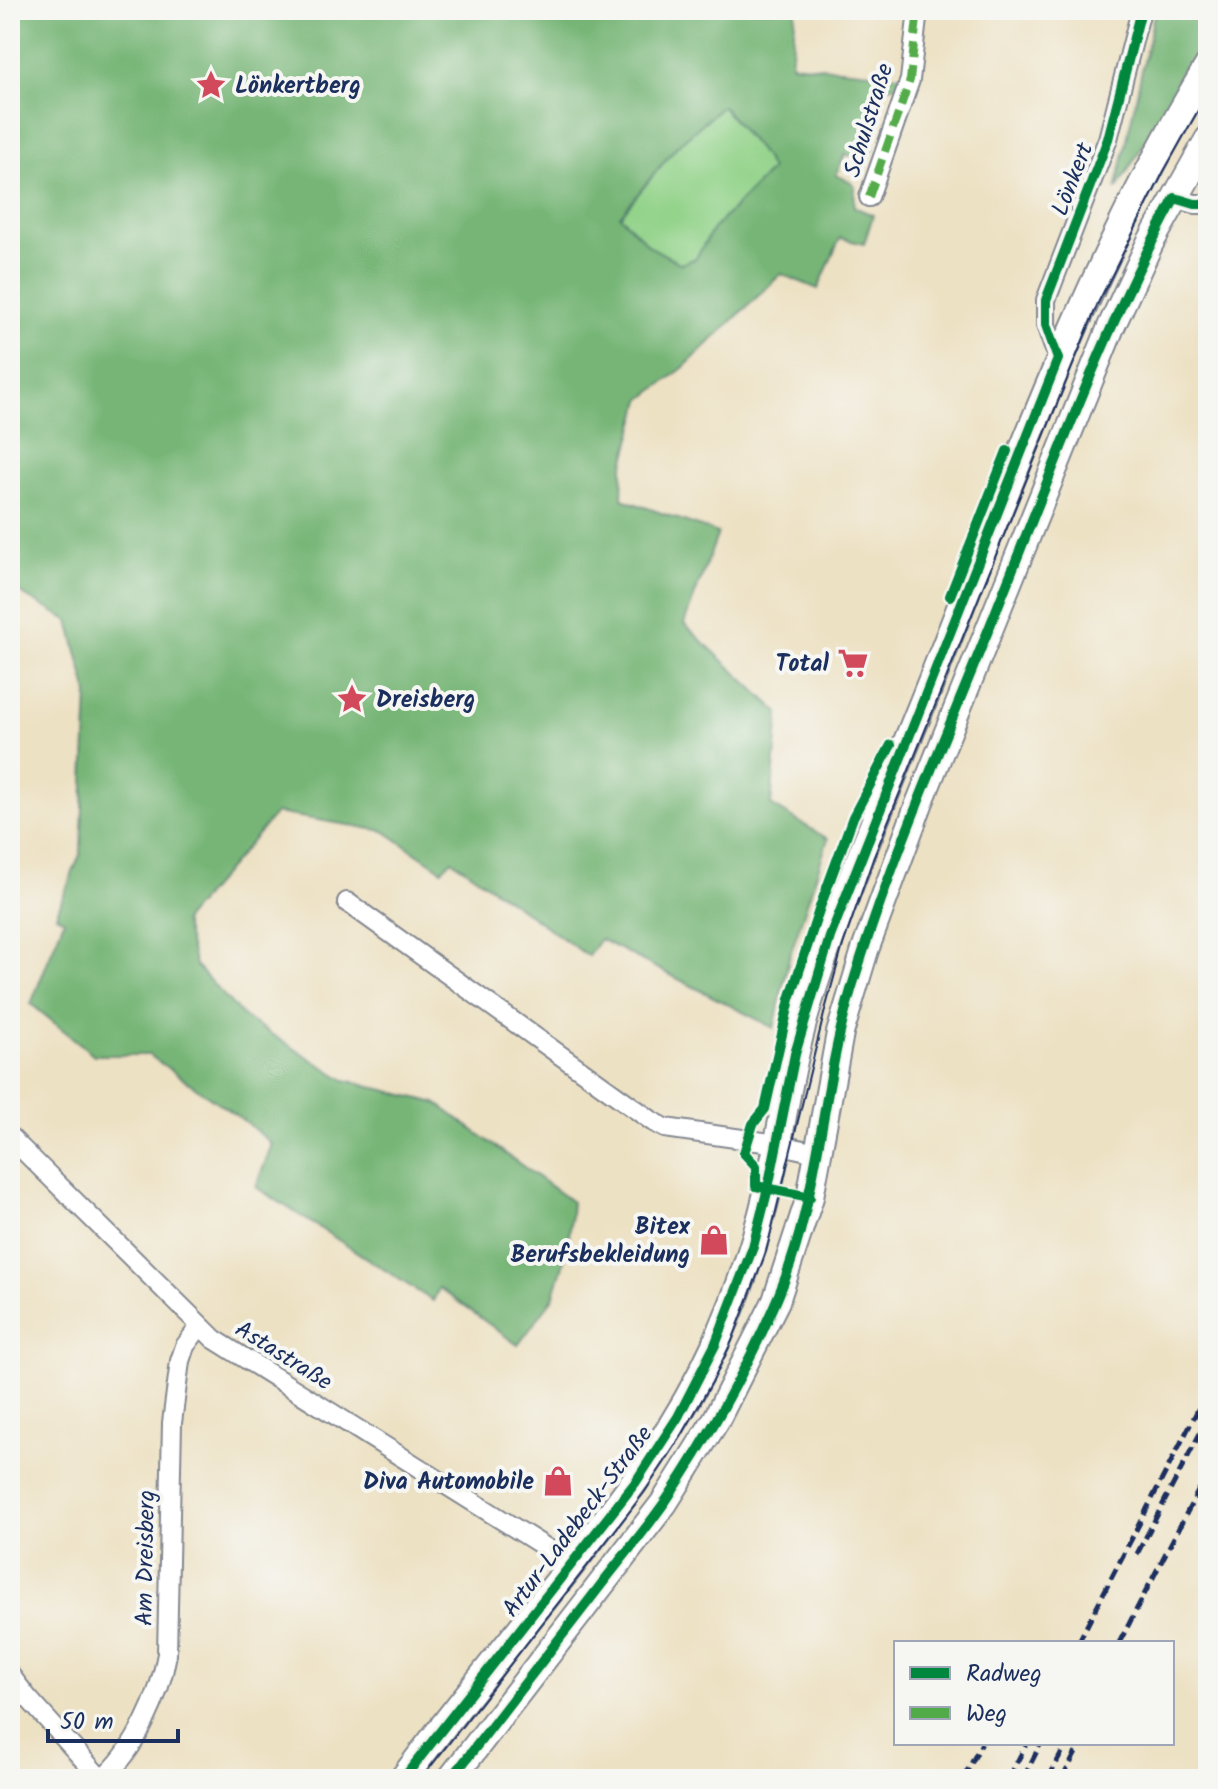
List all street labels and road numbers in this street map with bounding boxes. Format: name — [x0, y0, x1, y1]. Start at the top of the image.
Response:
street label: Schulstraße — [834, 58, 905, 182]
street label: Lönkert — [1042, 136, 1105, 222]
street label: Astastraße — [227, 1311, 340, 1402]
street label: Artur-Ladebeck-Straße — [493, 1417, 664, 1626]
street label: Am Dreisberg — [126, 1490, 167, 1626]

